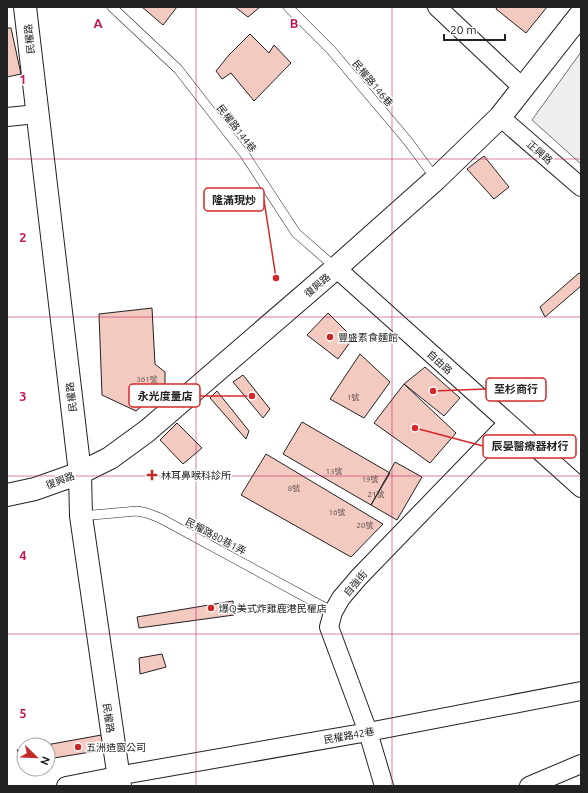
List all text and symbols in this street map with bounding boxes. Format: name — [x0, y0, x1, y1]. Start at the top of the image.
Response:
text: A — [93, 16, 103, 30]
text: B — [290, 16, 299, 30]
scale bar — [444, 16, 505, 42]
street label: 民權路 — [22, 23, 37, 54]
text: 20 m — [450, 23, 477, 36]
street label: 民權路146巷 — [350, 58, 395, 109]
text: 1 — [19, 72, 27, 86]
street label: 民權路144巷 — [215, 102, 258, 154]
street label: 正興路 — [525, 138, 555, 166]
callout: 隆滿現炒 — [204, 188, 264, 211]
text: 隆滿現炒 — [212, 194, 256, 206]
text: 2 — [19, 230, 27, 244]
street label: 復興路 — [302, 271, 332, 299]
marker: 豐盛素食麵館 — [325, 332, 335, 342]
place label: 豐盛素食麵館 — [338, 332, 398, 343]
street label: 自由路 — [425, 348, 454, 376]
house number: 361號 — [136, 375, 158, 384]
callout: 至杉商行 — [486, 378, 546, 401]
street label: 民權路 — [64, 381, 79, 412]
text: 至杉商行 — [494, 383, 538, 395]
callout: 永光度量店 — [129, 384, 200, 407]
text: 3 — [19, 389, 27, 403]
text: 永光度量店 — [138, 390, 193, 402]
house number: 1號 — [347, 393, 359, 402]
callout: 辰晏醫療器材行 — [483, 435, 576, 458]
text: 辰晏醫療器材行 — [492, 440, 569, 452]
house number: 13號 — [325, 467, 343, 476]
marker: 林耳鼻喉科診所 — [146, 469, 158, 481]
street label: 復興路 — [44, 470, 76, 491]
place label: 林耳鼻喉科診所 — [161, 470, 231, 481]
house number: 19號 — [361, 475, 379, 484]
house number: 8號 — [288, 484, 300, 493]
house number: 21號 — [367, 490, 385, 499]
house number: 16號 — [328, 508, 346, 517]
street label: 民權路80巷1弄 — [184, 516, 248, 557]
house number: 20號 — [356, 521, 374, 530]
text: 4 — [19, 548, 27, 562]
street label: 自強街 — [341, 568, 369, 598]
marker: 爆Q美式炸雞鹿港民權店 — [206, 603, 216, 613]
place label: 爆Q美式炸雞鹿港民權店 — [219, 603, 327, 614]
street label: 民權路 — [101, 702, 116, 734]
text: 5 — [19, 706, 27, 720]
street label: 民權路42巷 — [323, 726, 375, 745]
north arrow — [16, 737, 56, 777]
marker: 五洲造窗公司 — [73, 742, 83, 752]
place label: 五洲造窗公司 — [86, 742, 146, 753]
text: N — [38, 755, 52, 767]

